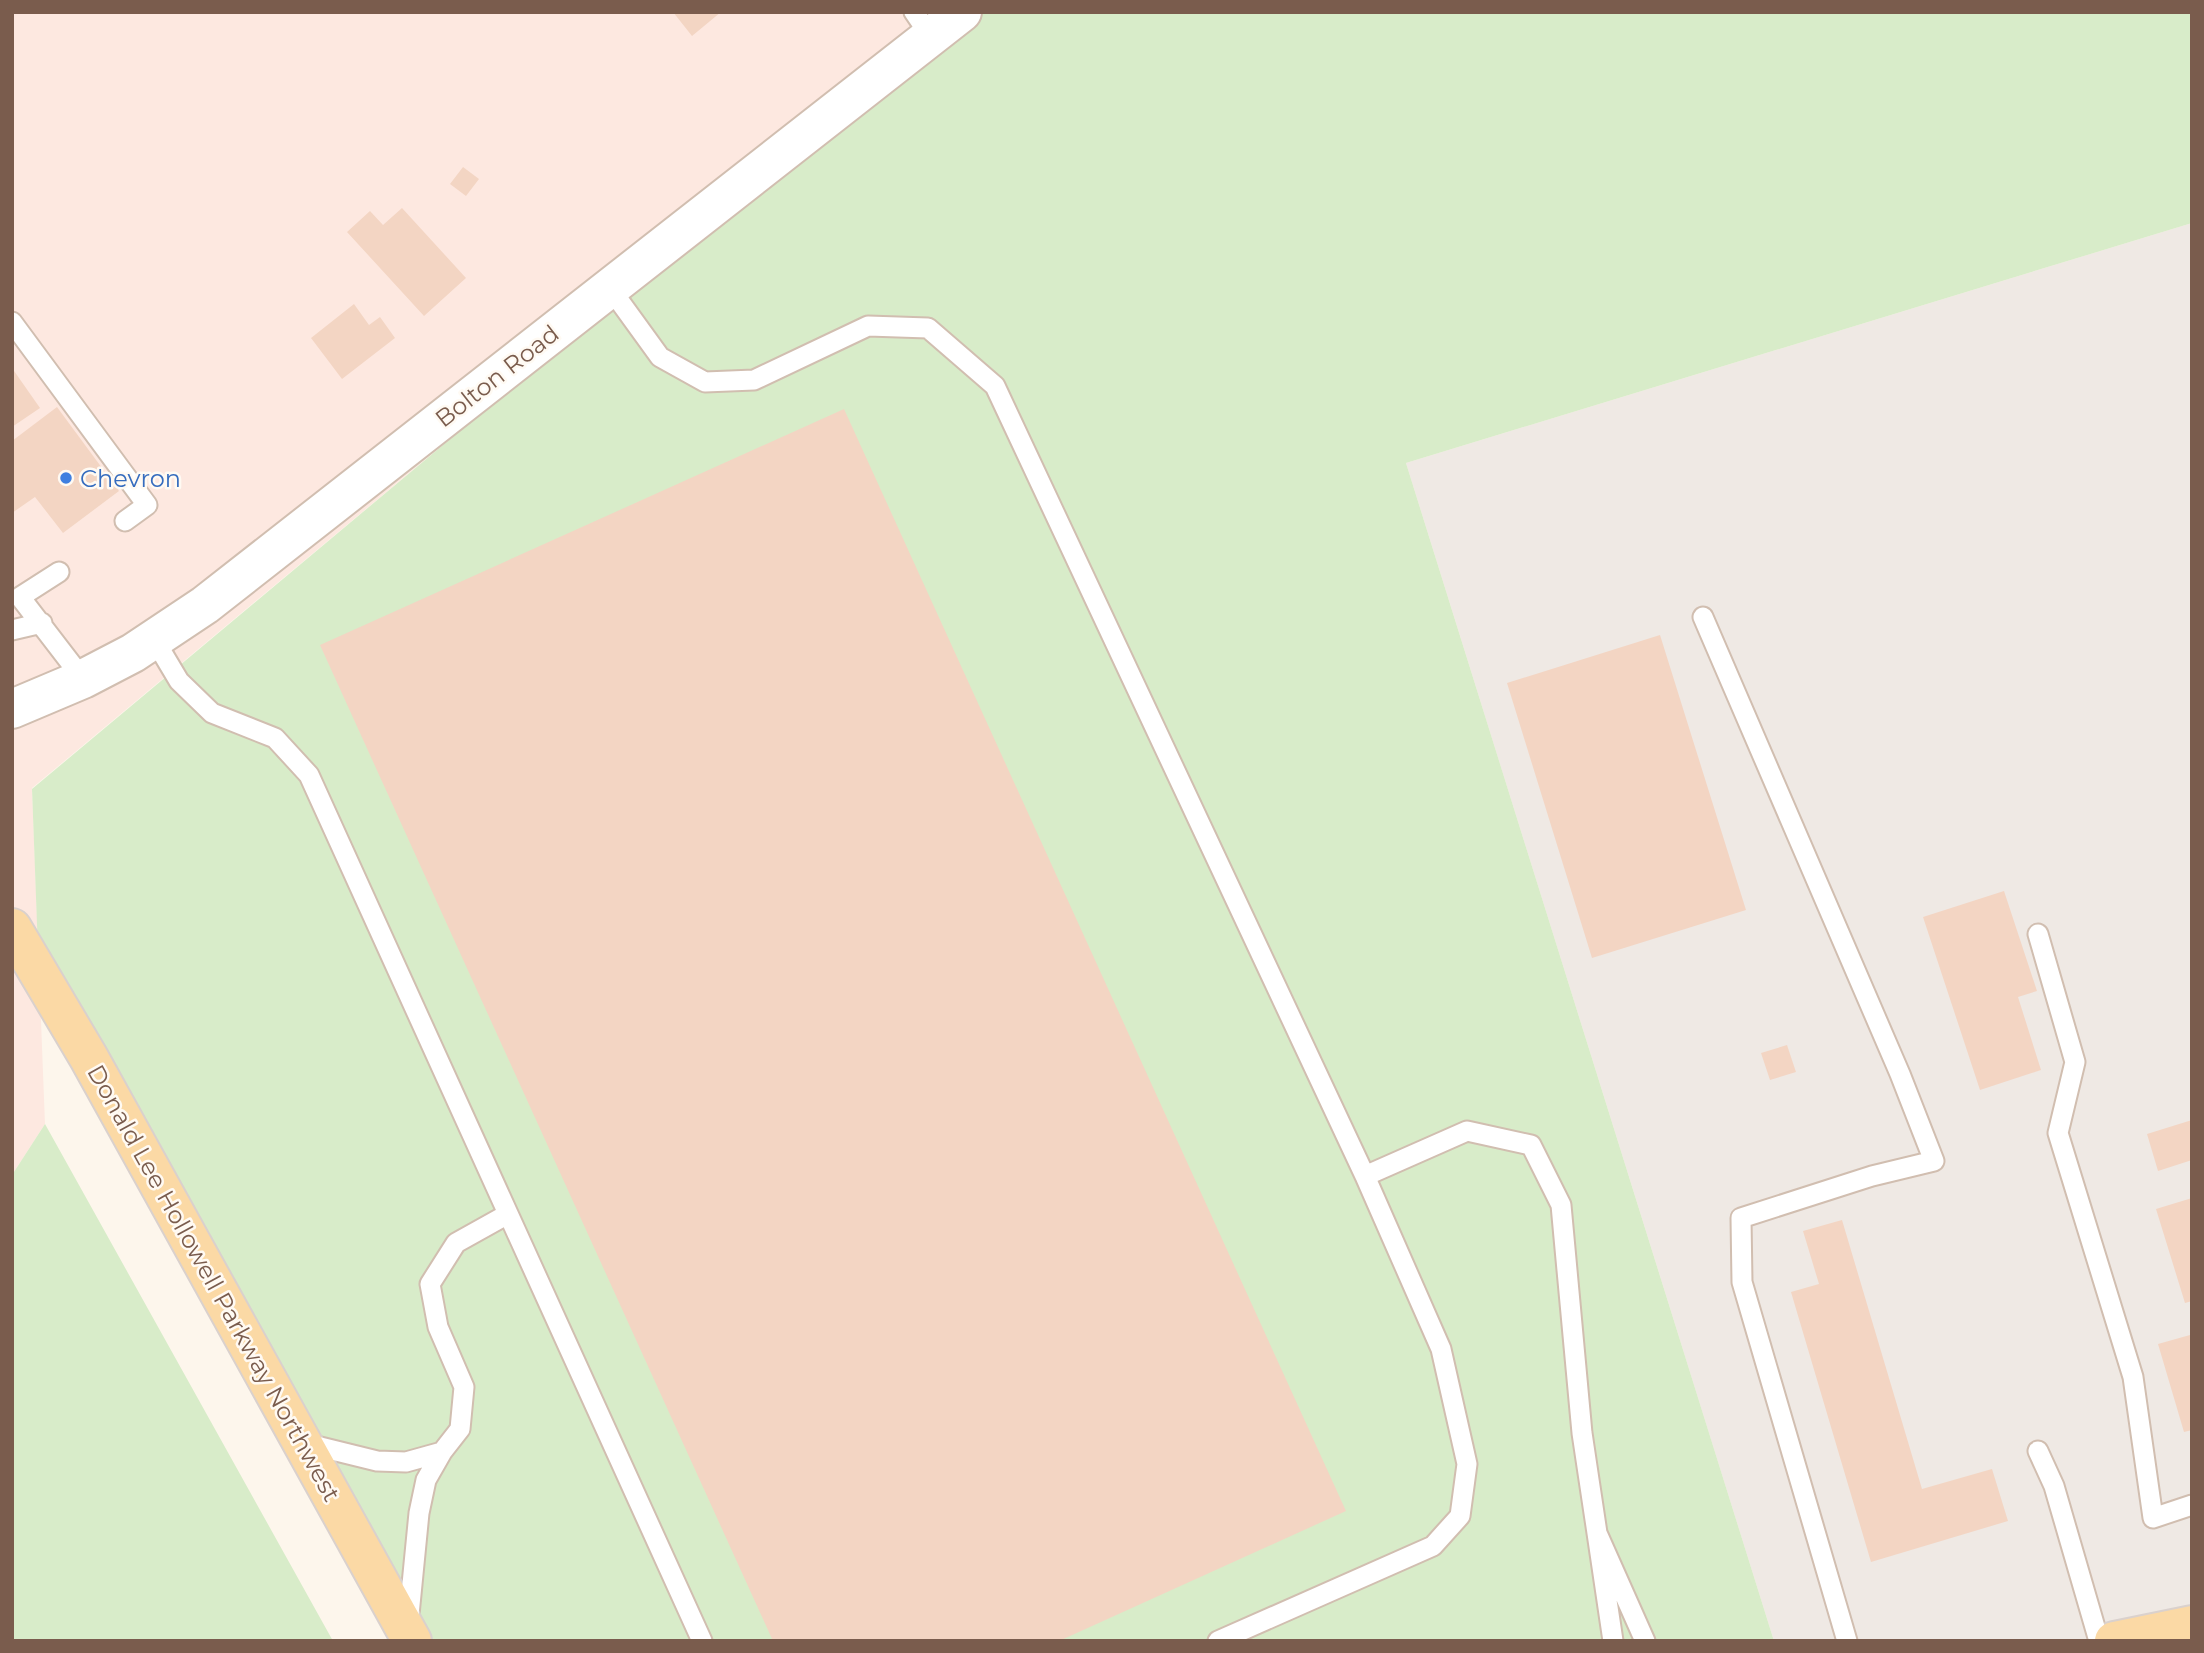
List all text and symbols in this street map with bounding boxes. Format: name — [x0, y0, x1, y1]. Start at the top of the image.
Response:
street label: Bolton Road — [429, 319, 565, 433]
place label: Chevron — [80, 464, 181, 493]
marker: Chevron — [58, 470, 74, 486]
street label: Donald Lee Hollowell Parkway Northwest — [81, 1060, 347, 1507]

